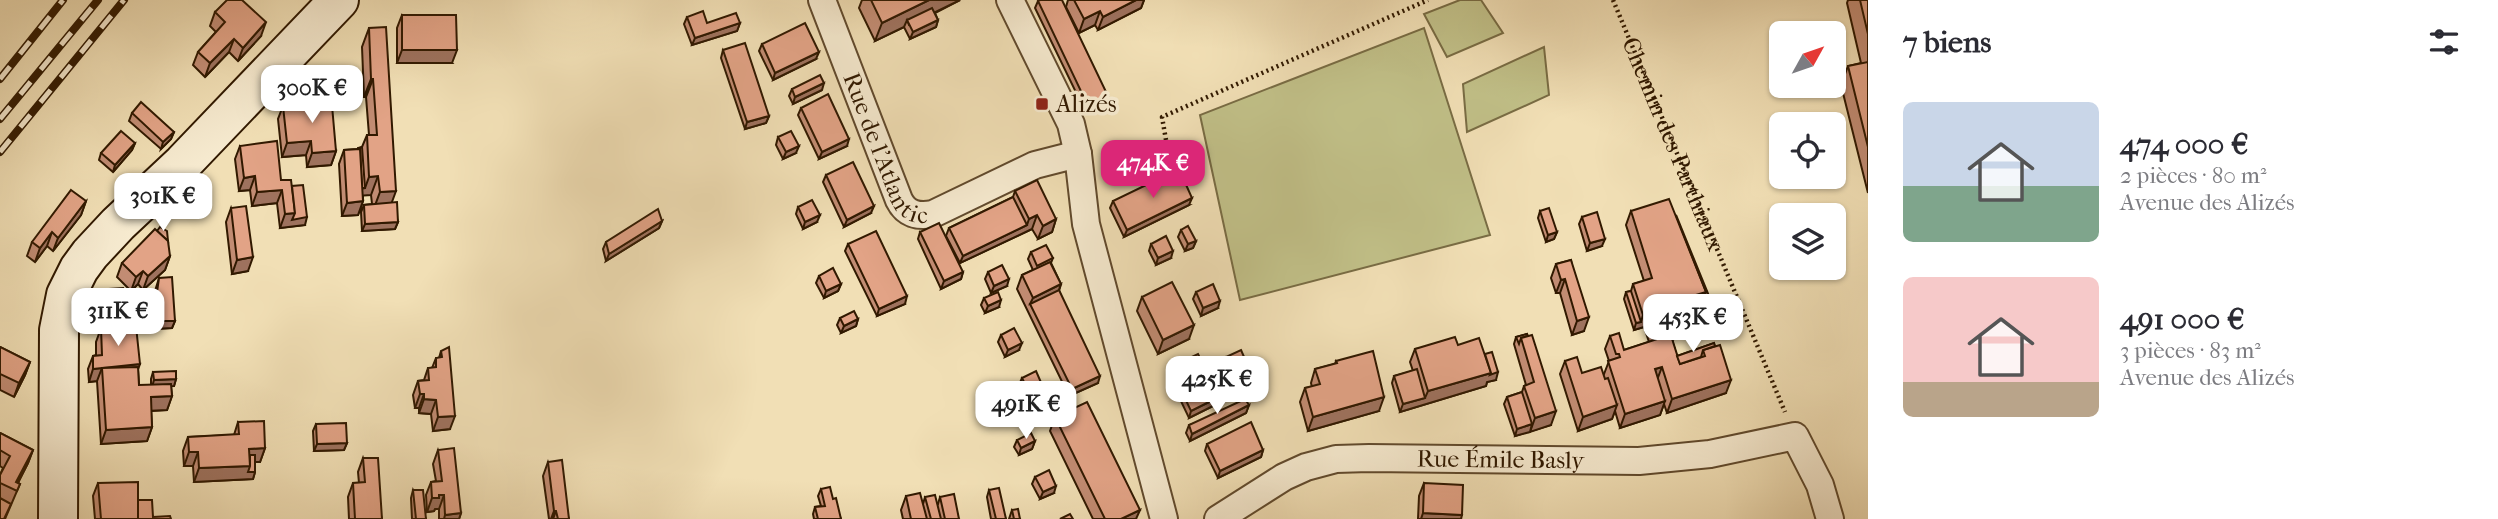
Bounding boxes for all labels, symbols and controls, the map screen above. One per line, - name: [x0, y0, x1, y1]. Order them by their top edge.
- north arrow: [1769, 21, 1846, 98]
- map controls: [1769, 21, 1846, 280]
- icon: filters: [2425, 23, 2463, 61]
- text: 7 biens: [1903, 25, 1991, 60]
- street label: Chemin des Parthiaux: [1616, 33, 1730, 255]
- pin: 300K €: [255, 66, 369, 125]
- street label: Rue de l'Atlantic: [837, 69, 928, 229]
- text: 300K €: [277, 74, 347, 101]
- place label: Alizés: [1055, 90, 1117, 118]
- marker: Alizés: [1034, 96, 1050, 112]
- button: locate: [1769, 112, 1846, 189]
- text: 474 000 €: [2120, 127, 2249, 162]
- icon: home: [1959, 130, 2043, 214]
- pin: 474K €: [1096, 140, 1210, 200]
- text: 474K €: [1117, 149, 1189, 176]
- text: 2 pièces · 80 m²: [2120, 162, 2266, 189]
- pin: 301K €: [106, 174, 220, 233]
- text: 301K €: [130, 182, 196, 209]
- text: Avenue des Alizés: [2120, 189, 2295, 216]
- button: layers: [1769, 203, 1846, 280]
- pin: 311K €: [61, 288, 175, 348]
- pin: 453K €: [1636, 294, 1750, 354]
- text: 311K €: [87, 297, 149, 324]
- text: 491 000 €: [2120, 302, 2245, 337]
- text: 453K €: [1659, 303, 1727, 330]
- icon: home: [1959, 305, 2043, 389]
- text: 3 pièces · 83 m²: [2120, 337, 2261, 364]
- pin: 425K €: [1160, 356, 1274, 416]
- text: Avenue des Alizés: [2120, 364, 2295, 391]
- text: 425K €: [1182, 365, 1252, 392]
- pin: 491K €: [969, 382, 1083, 441]
- text: 491K €: [991, 390, 1061, 417]
- street label: Rue Émile Basly: [1417, 444, 1586, 474]

